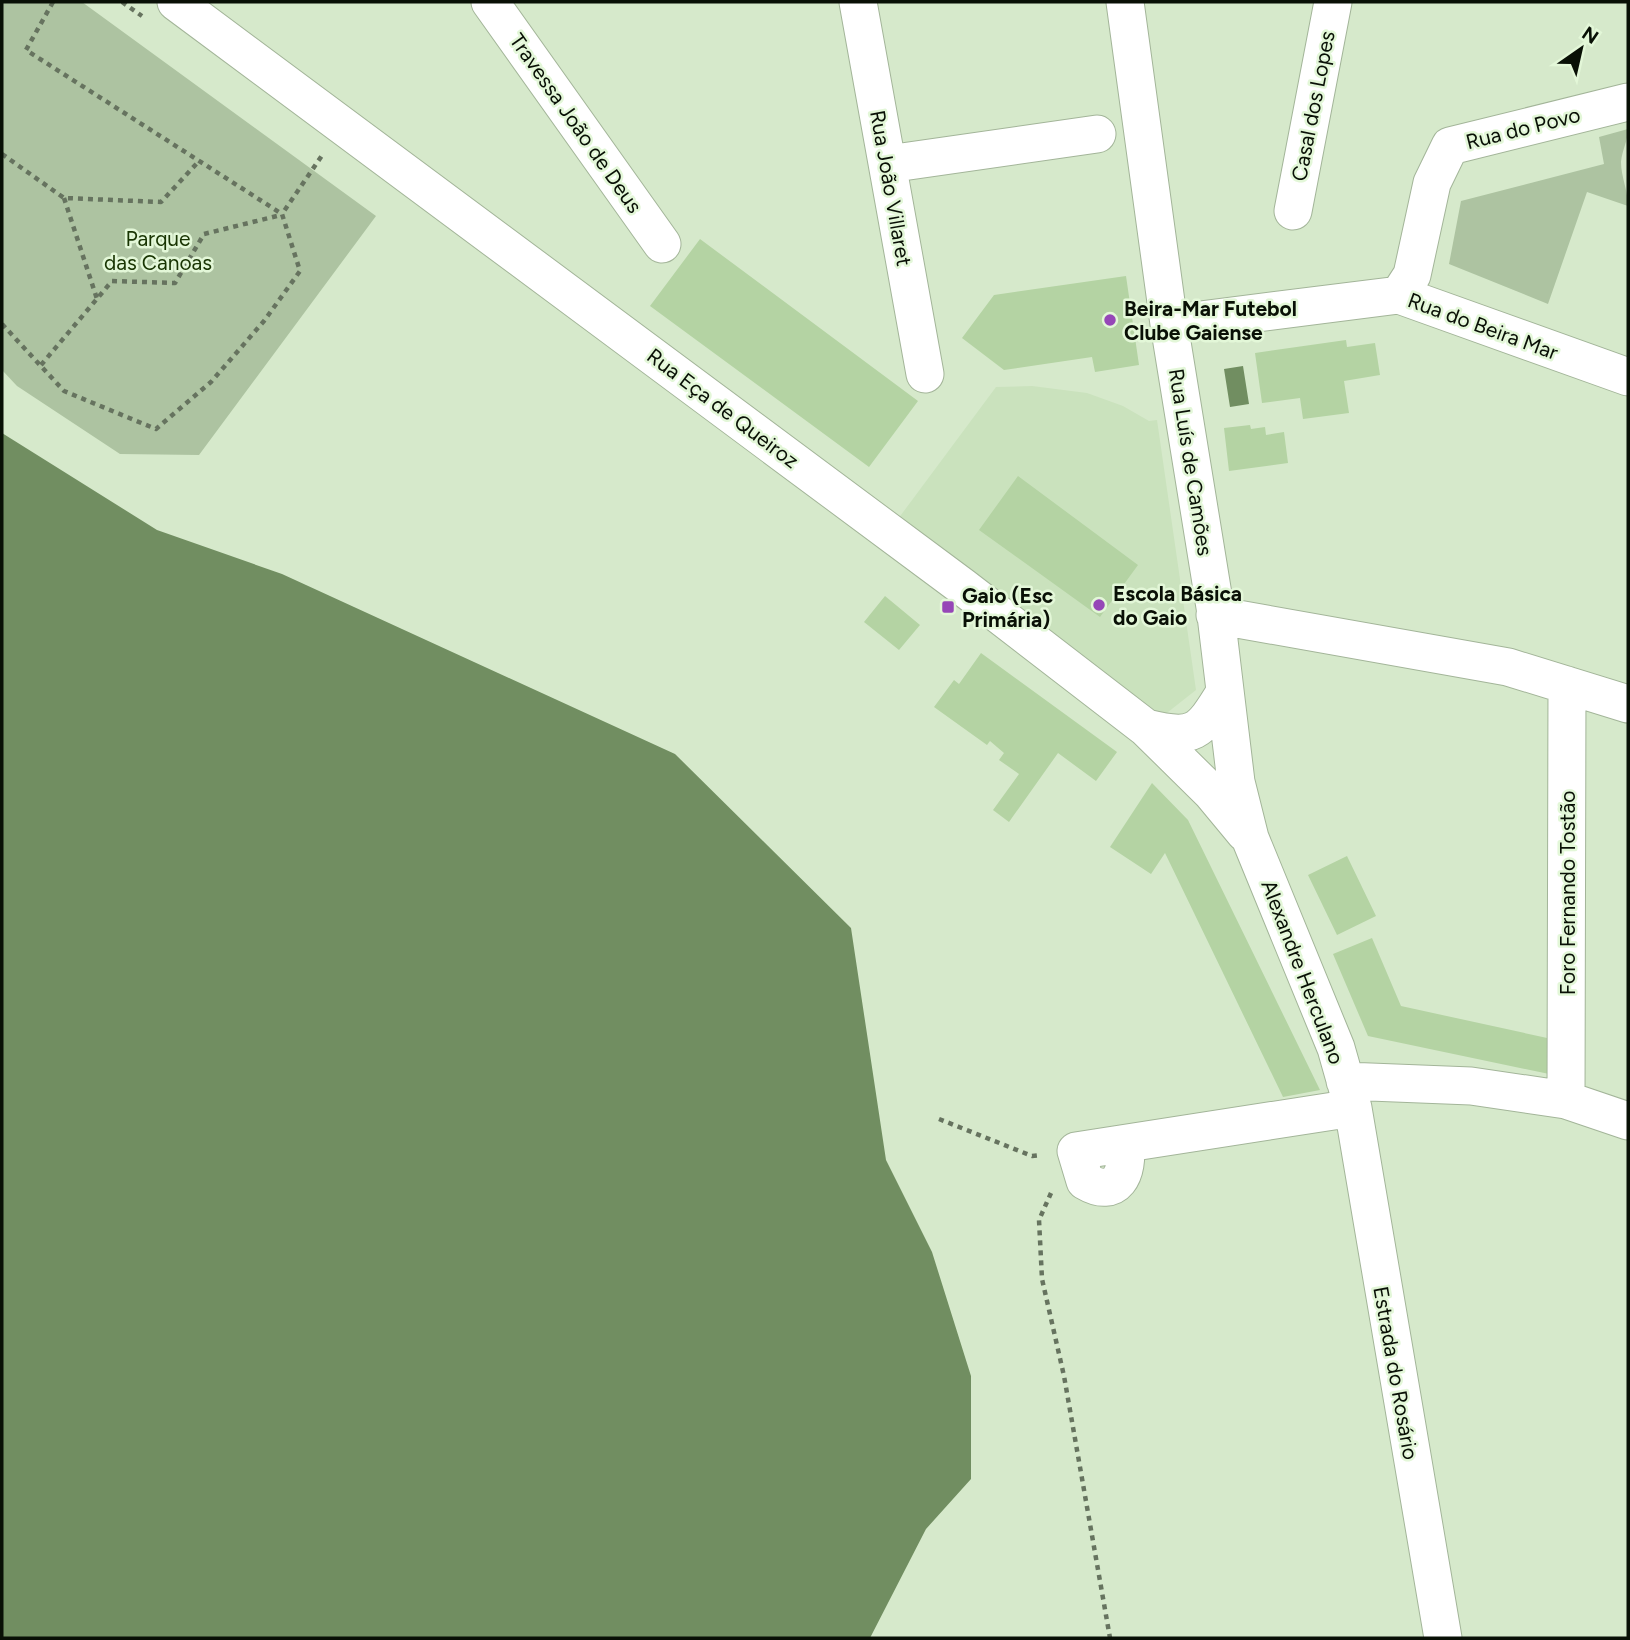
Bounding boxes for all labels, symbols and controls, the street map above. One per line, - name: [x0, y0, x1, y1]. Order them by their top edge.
- north arrow: [1546, 14, 1616, 84]
- text: N: [1578, 22, 1603, 49]
- street label: Travessa João de Deus: [505, 28, 647, 218]
- street label: Casal dos Lopes: [1286, 29, 1340, 183]
- street label: Rua do Povo: [1463, 102, 1583, 154]
- street label: Rua João Villaret: [865, 108, 917, 268]
- park label: Parque das Canoas: [104, 226, 212, 275]
- street label: Rua do Beira Mar: [1404, 287, 1562, 365]
- place label: Beira-Mar Futebol Clube Gaiense: [1124, 296, 1297, 345]
- marker: Beira-Mar Futebol Clube Gaiense: [1102, 312, 1118, 328]
- street label: Rua Eça de Queiroz: [642, 343, 804, 473]
- street label: Rua Luís de Camões: [1164, 367, 1218, 557]
- place label: Escola Básica do Gaio: [1113, 581, 1242, 630]
- place label: Gaio (Esc Primária): [962, 583, 1054, 632]
- marker: Escola Básica do Gaio: [1091, 597, 1107, 613]
- marker: Gaio (Esc Primária): [940, 599, 956, 615]
- street label: Foro Fernando Tostão: [1555, 791, 1580, 995]
- street label: Alexandre Herculano: [1256, 876, 1350, 1068]
- street label: Estrada do Rosário: [1368, 1284, 1424, 1462]

